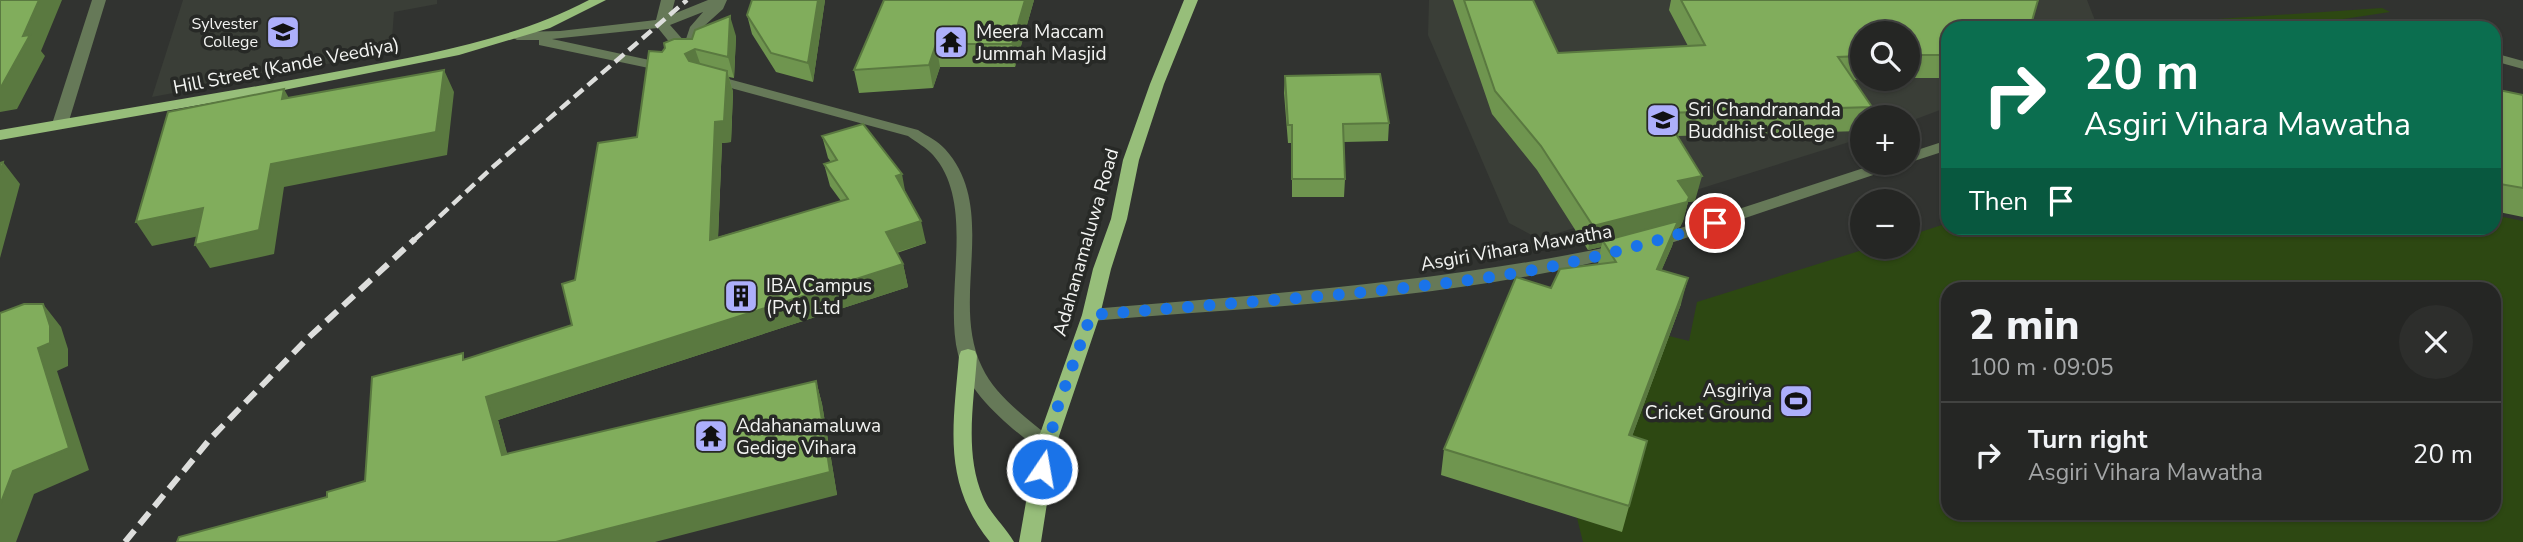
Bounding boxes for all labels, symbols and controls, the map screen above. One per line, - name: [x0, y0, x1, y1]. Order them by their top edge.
- place label: Sylvester College: [191, 13, 258, 53]
- school or university icon: Sylvester College: [264, 13, 302, 51]
- place label: Meera Maccam Jummah Masjid: [975, 19, 1107, 67]
- map controls: [1850, 21, 1920, 259]
- button: search: [1850, 21, 1920, 91]
- temple icon: Meera Maccam Jummah Masjid: [932, 23, 970, 61]
- street label: Hill Street (Kande Veediya): [171, 31, 402, 101]
- text: 20 m: [2084, 39, 2199, 106]
- icon: right: [1969, 49, 2060, 140]
- place label: Sri Chandrananda Buddhist College: [1688, 97, 1841, 145]
- school or university icon: Sri Chandrananda Buddhist College: [1644, 101, 1682, 139]
- text: Asgiri Vihara Mawatha: [2084, 103, 2411, 146]
- button: +: [1850, 105, 1920, 175]
- street label: Adahanamaluwa Road: [1047, 145, 1125, 339]
- icon: arrive: [2042, 182, 2080, 220]
- text: Then: [1969, 184, 2028, 219]
- button: −: [1850, 189, 1920, 259]
- pin: [1685, 193, 1745, 253]
- icon: arrive: [1696, 204, 1734, 242]
- street label: Asgiri Vihara Mawatha: [1418, 218, 1614, 278]
- place label: IBA Campus (Pvt) Ltd: [766, 273, 872, 321]
- building icon: IBA Campus (Pvt) Ltd: [722, 277, 760, 315]
- text: 2 min: [1969, 297, 2079, 354]
- button: close: [2399, 305, 2473, 379]
- text: 100 m · 09:05: [1969, 352, 2114, 383]
- place label: Asgiriya Cricket Ground: [1645, 378, 1772, 426]
- sports icon: Asgiriya Cricket Ground: [1777, 382, 1815, 420]
- place label: Adahanamaluwa Gedige Vihara: [736, 413, 881, 461]
- temple icon: Adahanamaluwa Gedige Vihara: [692, 417, 730, 455]
- text: Turn right: [2028, 422, 2147, 457]
- position arrow: [1005, 432, 1079, 506]
- icon: right: [1969, 436, 2007, 474]
- text: 20 m: [2413, 437, 2473, 472]
- text: Asgiri Vihara Mawatha: [2028, 457, 2263, 488]

